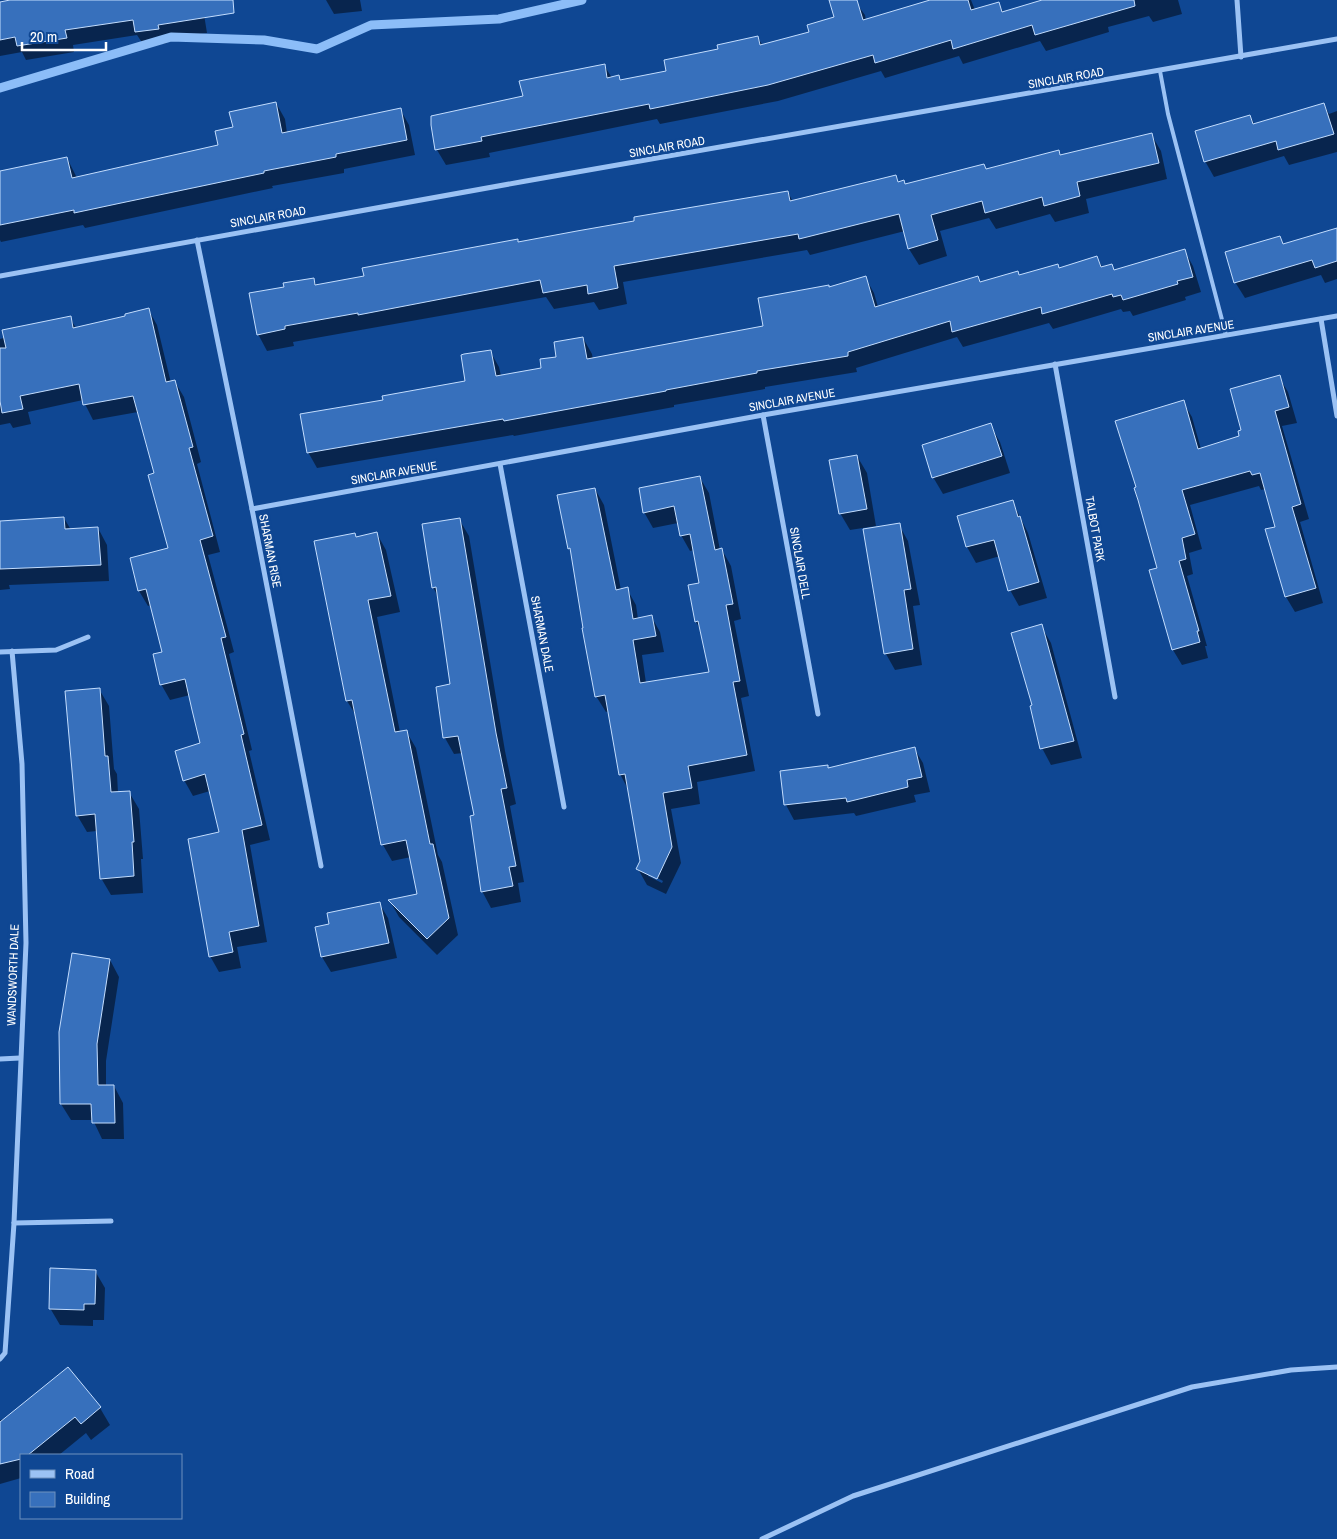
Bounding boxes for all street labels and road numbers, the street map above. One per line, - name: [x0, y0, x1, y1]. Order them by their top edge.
- street label: SINCLAIR ROAD: [1027, 63, 1105, 93]
- street label: SINCLAIR ROAD: [628, 132, 706, 162]
- street label: SINCLAIR ROAD: [229, 202, 307, 232]
- street label: SINCLAIR AVENUE: [1147, 316, 1235, 346]
- street label: SINCLAIR AVENUE: [748, 385, 836, 415]
- street label: SINCLAIR AVENUE: [350, 458, 438, 488]
- street label: TALBOT PARK: [1081, 495, 1109, 563]
- street label: SHARMAN RISE: [255, 513, 285, 589]
- street label: SINCLAIR DELL: [786, 526, 814, 601]
- street label: SHARMAN DALE: [527, 594, 557, 674]
- street label: WANDSWORTH DALE: [3, 924, 23, 1026]

